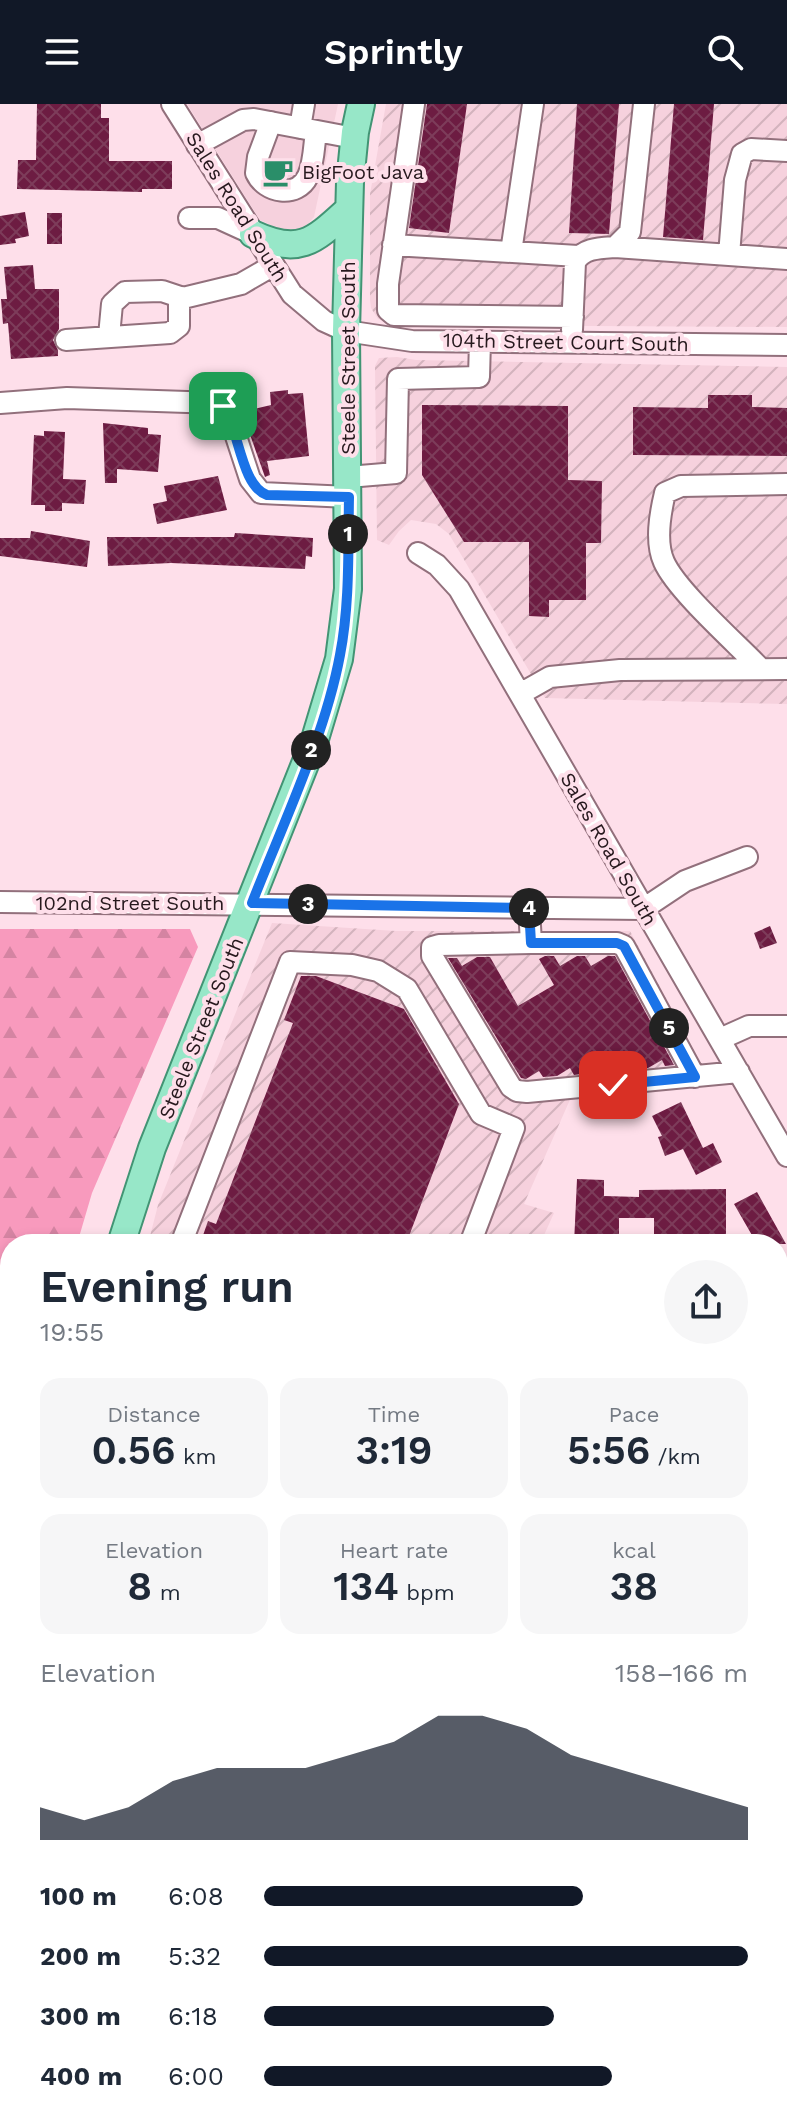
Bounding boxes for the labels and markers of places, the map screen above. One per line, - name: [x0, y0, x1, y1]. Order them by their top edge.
- cafe icon: BigFoot Java: [261, 155, 295, 189]
- place label: BigFoot Java: [302, 160, 424, 184]
- pin: [189, 372, 257, 440]
- pin: 1: [328, 514, 368, 554]
- pin: 2: [291, 730, 331, 770]
- pin: 3: [288, 884, 328, 924]
- pin: 4: [509, 888, 549, 928]
- pin: 5: [649, 1008, 689, 1048]
- pin: [579, 1051, 647, 1119]

